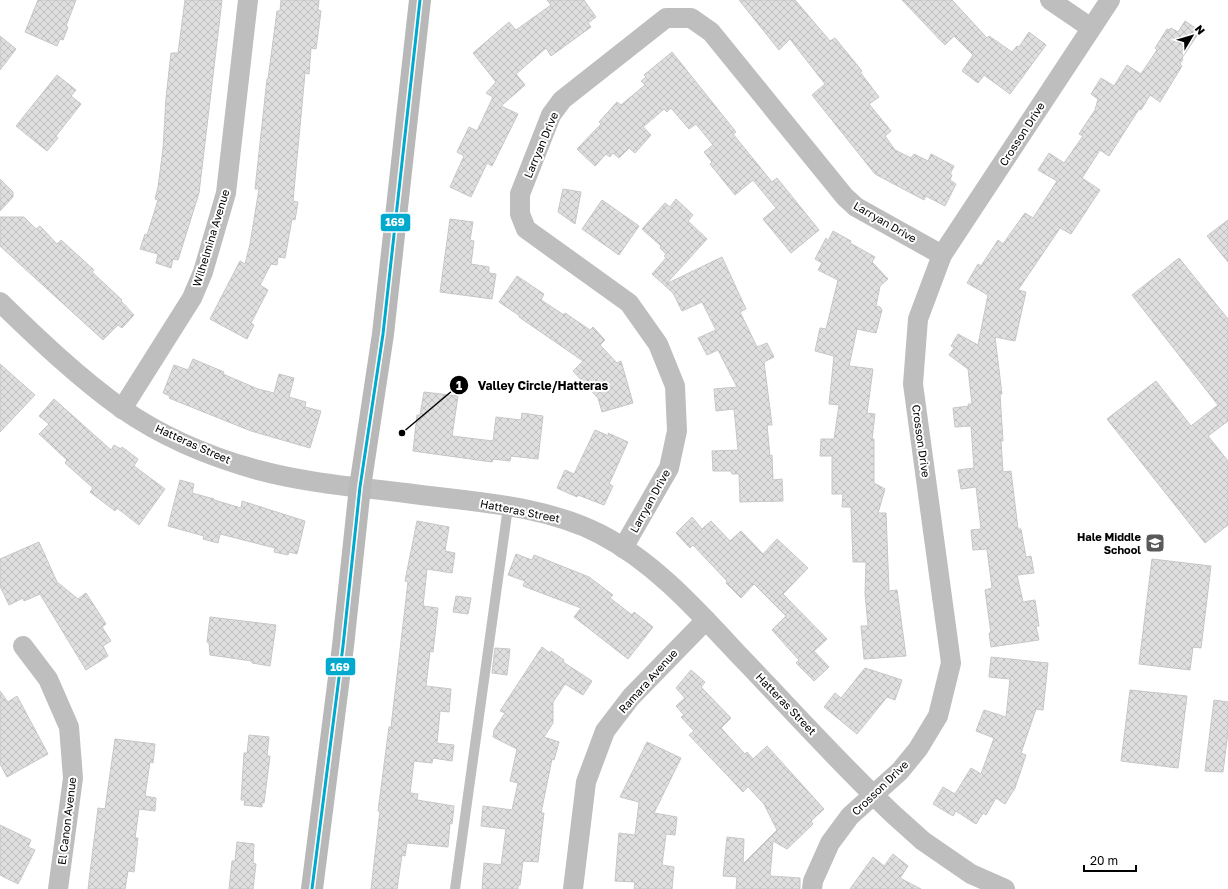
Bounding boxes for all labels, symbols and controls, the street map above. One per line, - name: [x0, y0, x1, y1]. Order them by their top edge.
- north arrow: [1172, 16, 1212, 56]
- text: N: [1193, 22, 1208, 37]
- street label: Crosson Drive: [996, 99, 1047, 168]
- street label: Larryan Drive: [521, 110, 560, 180]
- street label: Wilhelmina Avenue: [190, 188, 231, 288]
- street label: Larryan Drive: [852, 198, 919, 245]
- line badge: 169: [380, 213, 411, 232]
- text: 169: [385, 215, 405, 228]
- callout: Valley Circle/Hatteras: [449, 373, 616, 397]
- text: 1: [456, 378, 462, 393]
- text: Valley Circle/Hatteras: [478, 378, 609, 393]
- street label: Crosson Drive: [910, 404, 933, 478]
- street label: Hatteras Street: [154, 421, 233, 466]
- street label: Larryan Drive: [627, 467, 672, 535]
- street label: Hatteras Street: [479, 496, 561, 525]
- place label: Hale Middle School: [1077, 530, 1141, 556]
- school or university icon: Hale Middle School: [1144, 532, 1166, 554]
- street label: Ramara Avenue: [616, 646, 680, 715]
- line badge: 169: [325, 657, 356, 676]
- text: 169: [330, 660, 350, 673]
- street label: Hatteras Street: [754, 670, 819, 737]
- street label: Crosson Drive: [849, 758, 911, 818]
- street label: El Canon Avenue: [55, 776, 78, 866]
- scale bar: [1084, 847, 1136, 873]
- text: 20 m: [1090, 853, 1118, 868]

